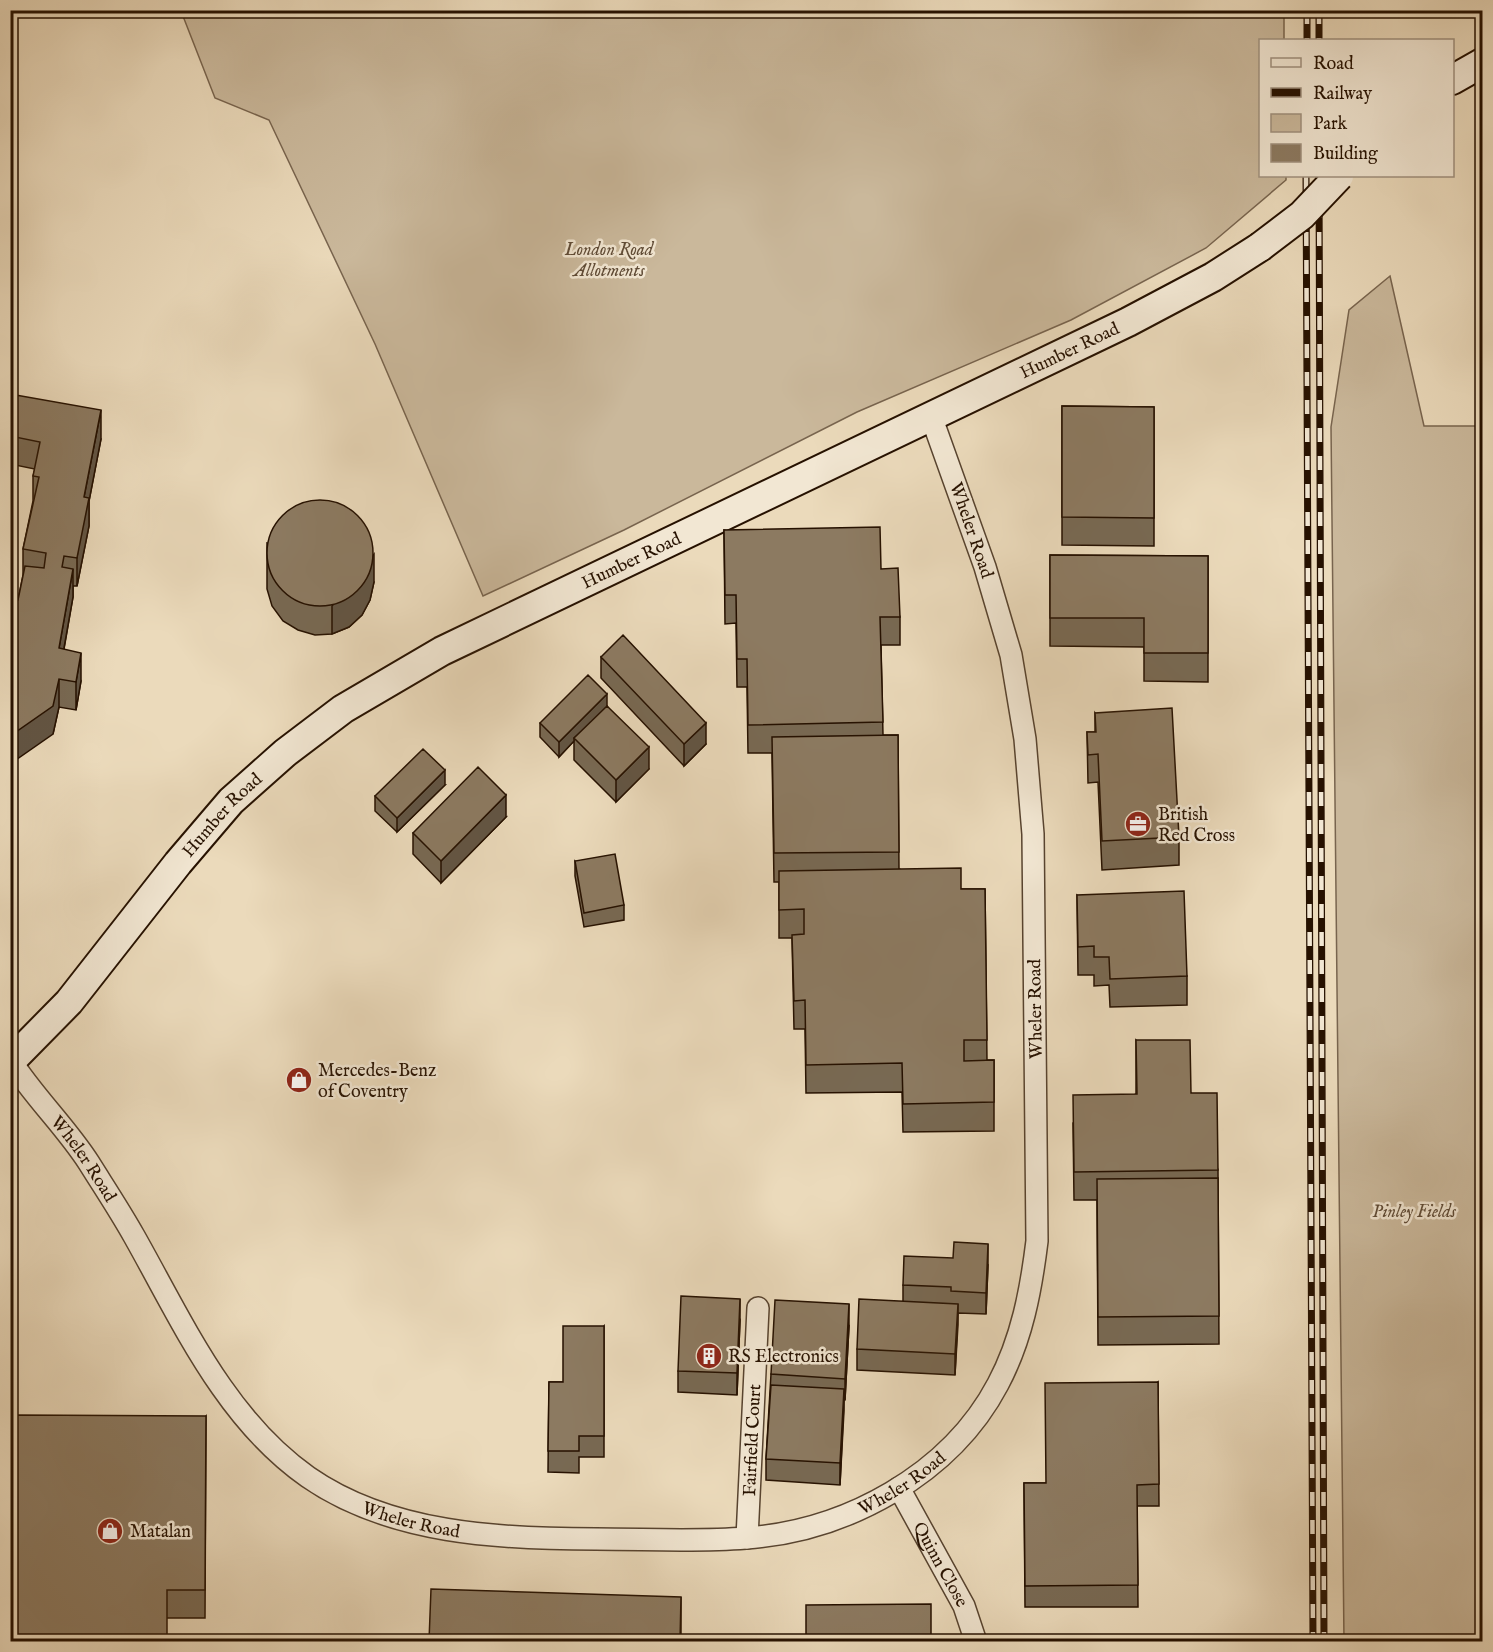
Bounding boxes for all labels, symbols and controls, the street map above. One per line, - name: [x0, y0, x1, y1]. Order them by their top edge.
- legend: [1259, 39, 1454, 177]
- text: Road: [1313, 53, 1354, 76]
- text: Railway: [1313, 83, 1372, 106]
- text: Park: [1313, 113, 1348, 136]
- text: Building: [1313, 143, 1378, 166]
- park label: London Road Allotments: [564, 239, 655, 283]
- street label: Humber Road: [1017, 318, 1124, 385]
- street label: Wheler Road: [943, 479, 998, 582]
- street label: Humber Road: [578, 528, 686, 595]
- street label: Humber Road: [178, 768, 268, 863]
- place label: British Red Cross: [1158, 804, 1235, 848]
- office icon: British Red Cross: [1123, 809, 1153, 839]
- street label: Wheler Road: [1024, 958, 1049, 1059]
- place label: Mercedes-Benz of Coventry: [318, 1060, 436, 1104]
- shop icon: Mercedes-Benz of Coventry: [284, 1065, 314, 1095]
- street label: Wheler Road: [45, 1112, 121, 1207]
- park label: Pinley Fields: [1372, 1201, 1457, 1224]
- building icon: RS Electronics: [694, 1341, 724, 1371]
- place label: RS Electronics: [728, 1346, 839, 1369]
- street label: Fairfield Court: [739, 1384, 767, 1497]
- street label: Wheler Road: [855, 1447, 952, 1521]
- street label: Wheler Road: [359, 1497, 462, 1544]
- shop icon: Matalan: [95, 1516, 125, 1546]
- street label: Quinn Close: [907, 1518, 972, 1612]
- place label: Matalan: [130, 1521, 191, 1544]

